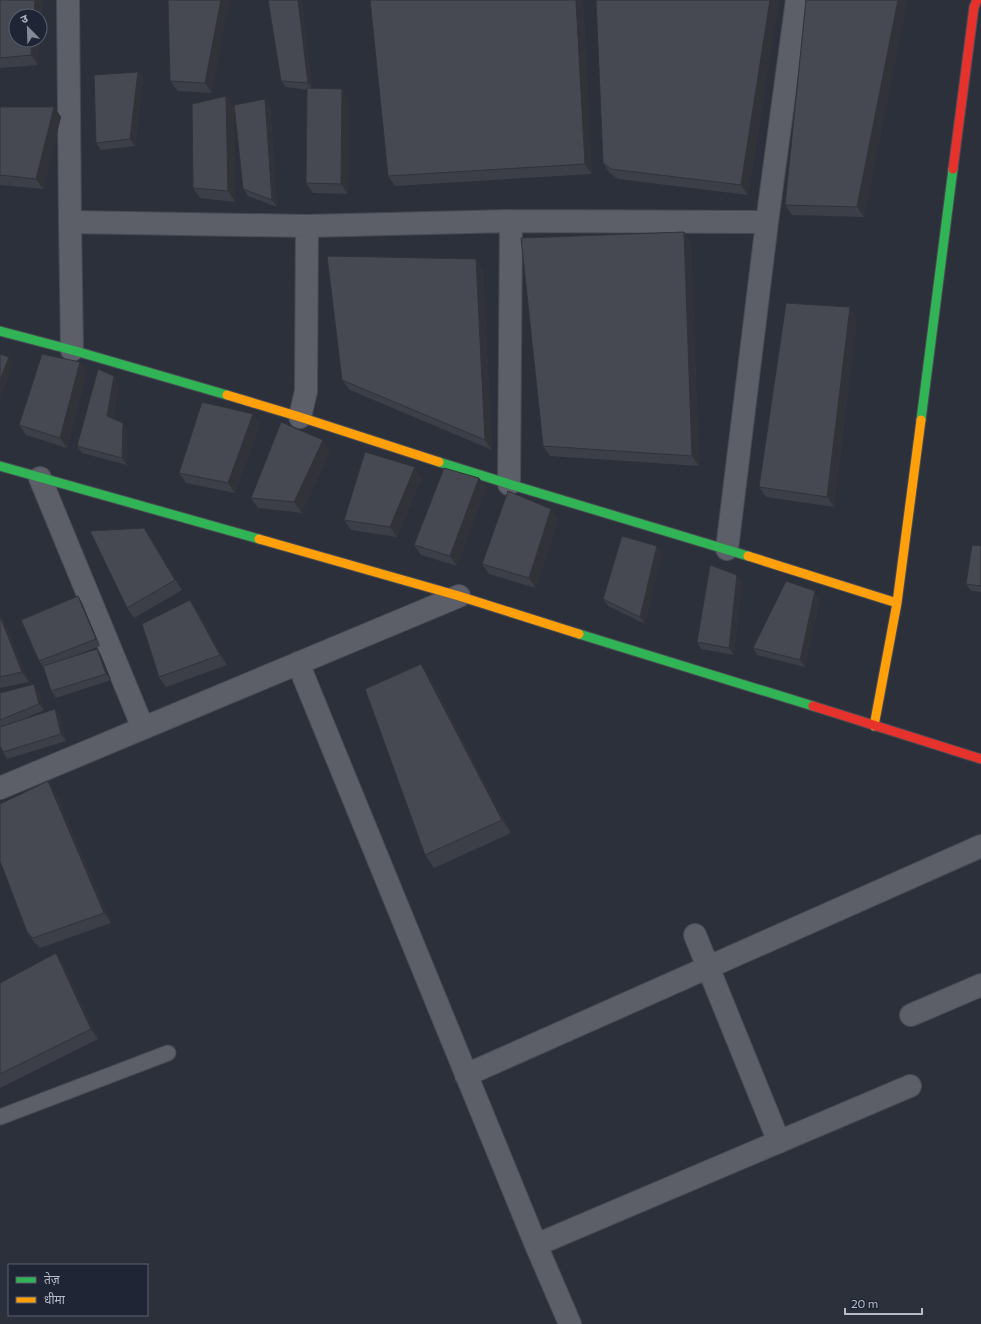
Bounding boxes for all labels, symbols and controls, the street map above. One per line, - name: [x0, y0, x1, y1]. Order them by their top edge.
- north arrow: [8, 8, 48, 48]
- text: उ: [18, 11, 30, 26]
- legend: [8, 1264, 148, 1316]
- text: तेज़: [44, 1272, 61, 1286]
- scale bar: [845, 1290, 922, 1316]
- text: धीमा: [44, 1292, 66, 1306]
- text: 20 m: [851, 1296, 878, 1310]

